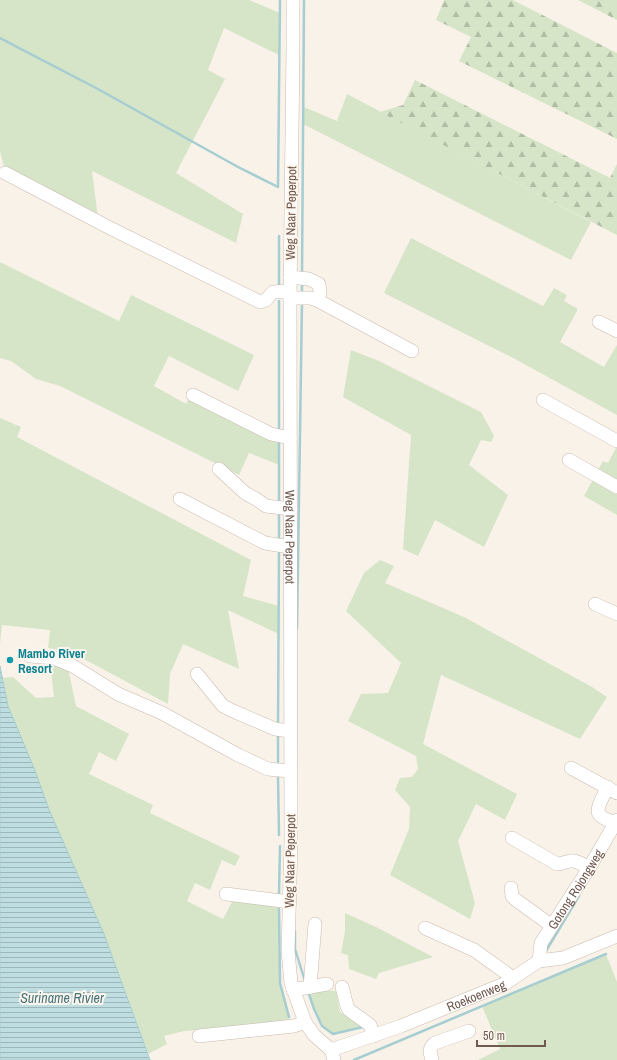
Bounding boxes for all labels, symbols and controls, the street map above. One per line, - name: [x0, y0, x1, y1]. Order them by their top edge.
- street label: Weg Naar Peperpot: [282, 166, 300, 260]
- street label: Weg Naar Peperpot: [282, 490, 299, 584]
- place label: Mambo River Resort: [18, 645, 86, 677]
- marker: Mambo River Resort: [5, 655, 15, 665]
- street label: Weg Naar Peperpot: [281, 814, 299, 908]
- street label: Gotong Rojongweg: [544, 846, 607, 932]
- street label: Roekoenweg: [444, 976, 508, 1015]
- water label: Suriname Rivier: [20, 989, 105, 1007]
- scale bar: [477, 1022, 545, 1048]
- text: 50 m: [483, 1028, 505, 1044]

